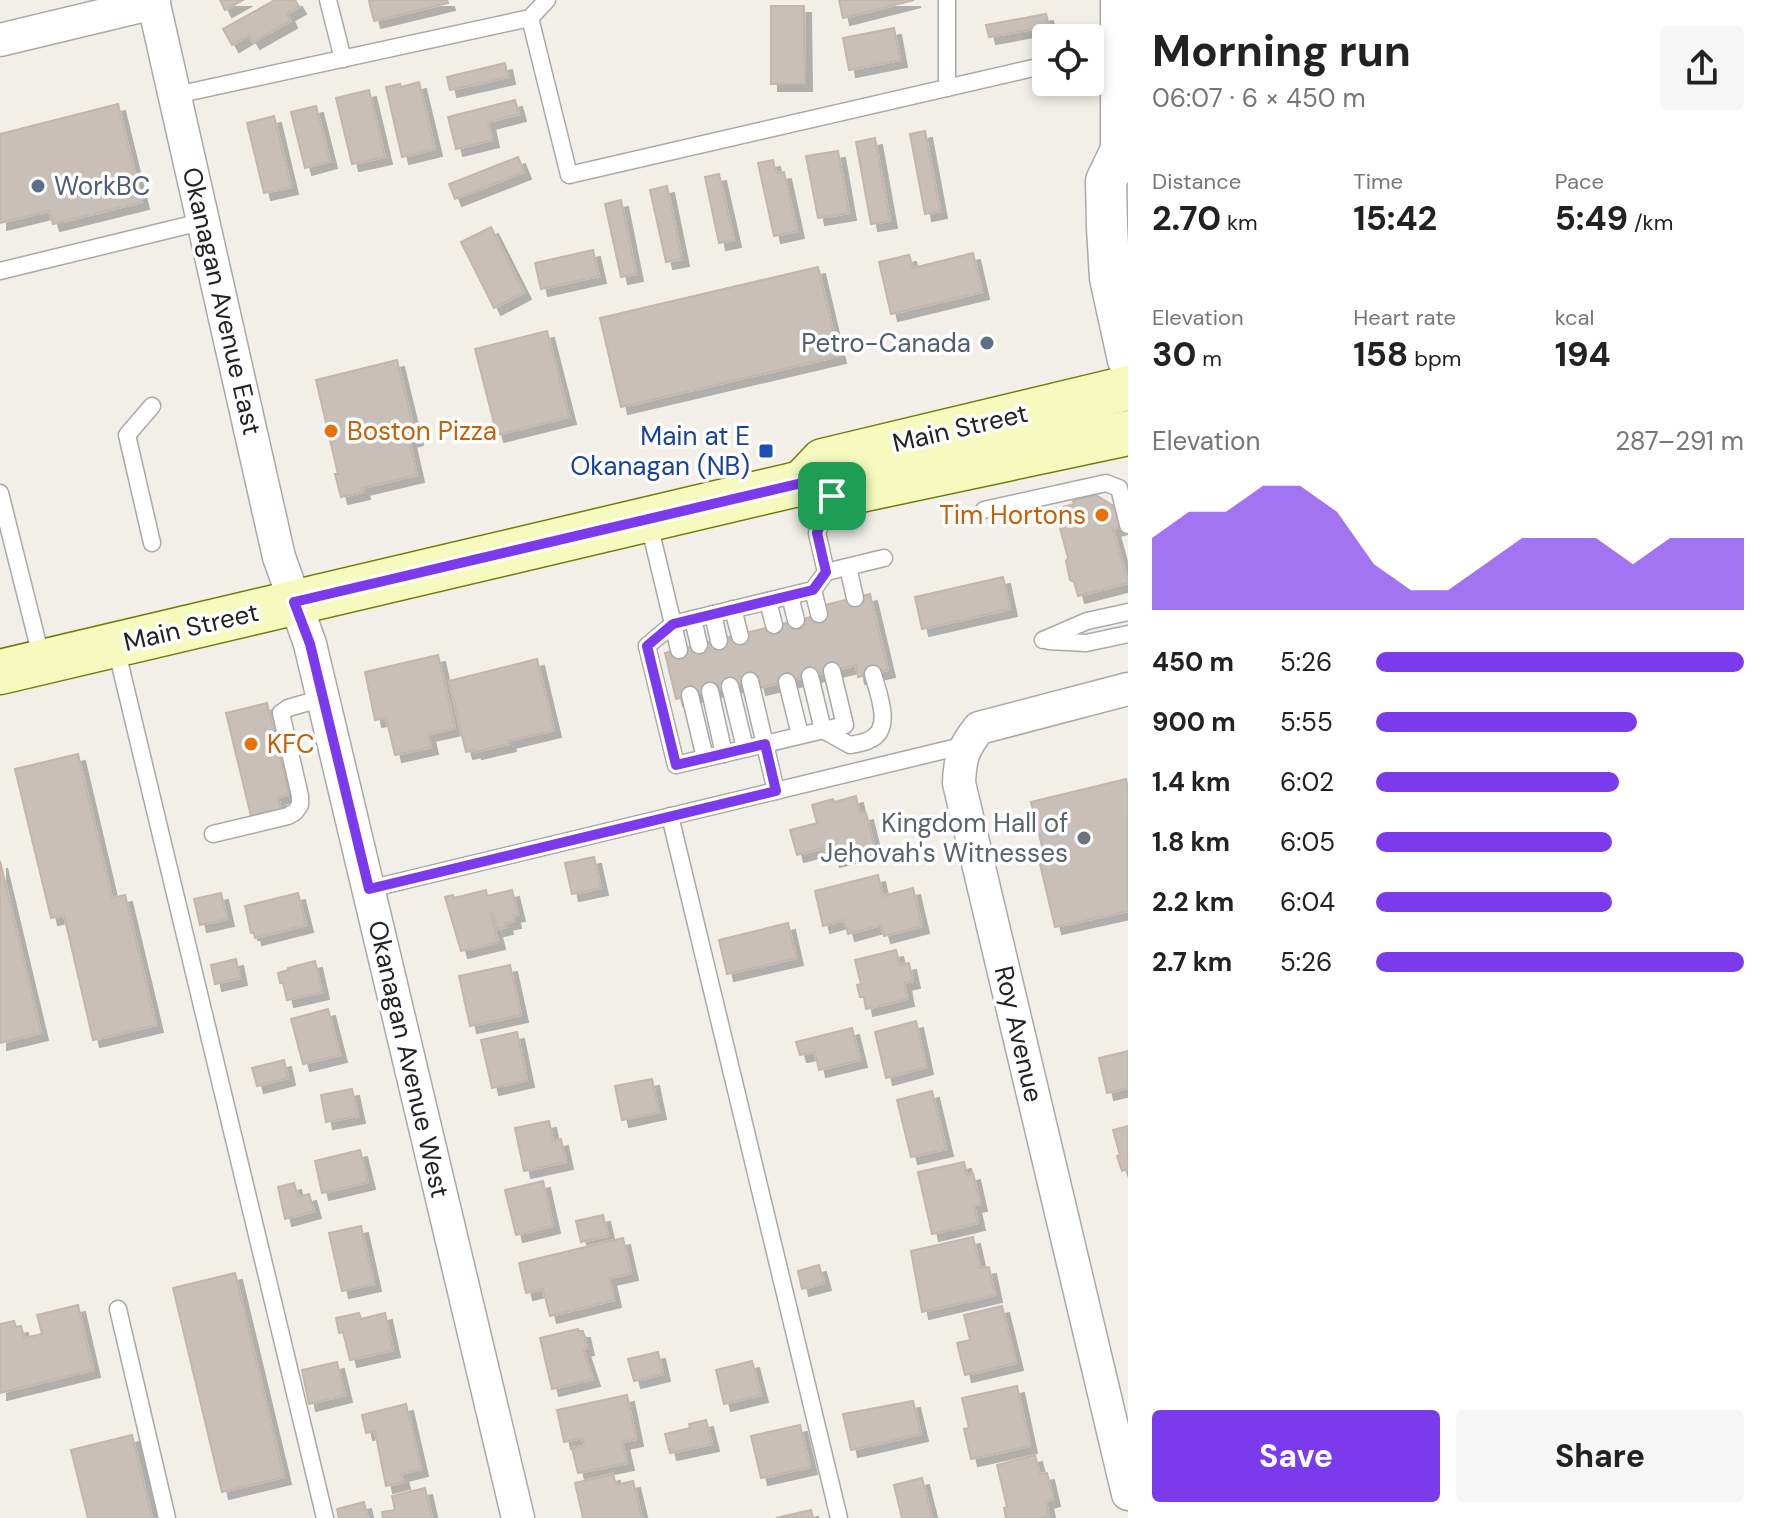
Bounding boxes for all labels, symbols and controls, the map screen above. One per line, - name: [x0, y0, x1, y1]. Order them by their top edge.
- text: Morning run: [1152, 22, 1411, 80]
- map controls: [1032, 24, 1104, 96]
- button: locate: [1032, 24, 1104, 96]
- button: share: [1660, 26, 1744, 110]
- text: 06:07 · 6 × 450 m: [1152, 81, 1366, 115]
- street label: Okanagan Avenue East: [175, 164, 269, 438]
- text: Distance: [1152, 167, 1241, 196]
- text: Time: [1353, 167, 1403, 196]
- text: Pace: [1555, 167, 1604, 196]
- place label: WorkBC: [54, 169, 150, 203]
- marker: WorkBC: [29, 177, 47, 195]
- text: 2.70: [1152, 196, 1221, 241]
- text: 15:42: [1353, 196, 1437, 241]
- text: 5:49: [1555, 196, 1628, 241]
- text: km: [1221, 208, 1258, 237]
- text: /km: [1628, 208, 1673, 237]
- text: Elevation: [1152, 303, 1244, 332]
- text: Heart rate: [1353, 303, 1456, 332]
- text: kcal: [1555, 303, 1594, 332]
- place label: Petro-Canada: [801, 326, 971, 360]
- text: 30: [1152, 332, 1196, 377]
- text: 158: [1353, 332, 1408, 377]
- text: 194: [1555, 332, 1611, 377]
- marker: Petro-Canada: [978, 334, 996, 352]
- text: m: [1196, 344, 1222, 373]
- text: bpm: [1408, 344, 1461, 373]
- street label: Main Street: [889, 396, 1031, 460]
- place label: Boston Pizza: [347, 414, 497, 448]
- place label: Main at E Okanagan (NB): [570, 419, 750, 483]
- marker: Boston Pizza: [322, 422, 340, 440]
- text: Elevation: [1152, 424, 1260, 458]
- text: 287–291 m: [1615, 424, 1744, 458]
- marker: Main at E Okanagan (NB): [757, 442, 775, 460]
- pin: [798, 462, 866, 530]
- icon: arrive: [810, 474, 854, 518]
- place label: Tim Hortons: [939, 498, 1086, 532]
- marker: Tim Hortons: [1093, 506, 1111, 524]
- street label: Main Street: [120, 595, 262, 659]
- text: 450 m: [1152, 645, 1234, 679]
- text: 5:26: [1280, 645, 1332, 679]
- text: 900 m: [1152, 705, 1236, 739]
- text: 5:55: [1280, 705, 1333, 739]
- place label: KFC: [267, 727, 315, 761]
- marker: KFC: [242, 735, 260, 753]
- text: 1.4 km: [1152, 765, 1231, 799]
- text: 6:02: [1280, 765, 1334, 799]
- place label: Kingdom Hall of Jehovah's Witnesses: [820, 806, 1068, 870]
- text: 1.8 km: [1152, 825, 1230, 859]
- text: 6:05: [1280, 825, 1335, 859]
- marker: Kingdom Hall of Jehovah's Witnesses: [1075, 829, 1093, 847]
- text: 2.2 km: [1152, 885, 1234, 919]
- text: 6:04: [1280, 885, 1335, 919]
- street label: Okanagan Avenue West: [361, 917, 457, 1201]
- text: 2.7 km: [1152, 945, 1232, 979]
- text: 5:26: [1280, 945, 1332, 979]
- street label: Roy Avenue: [987, 963, 1051, 1105]
- button: Save: [1152, 1410, 1440, 1502]
- button: Share: [1456, 1410, 1744, 1502]

